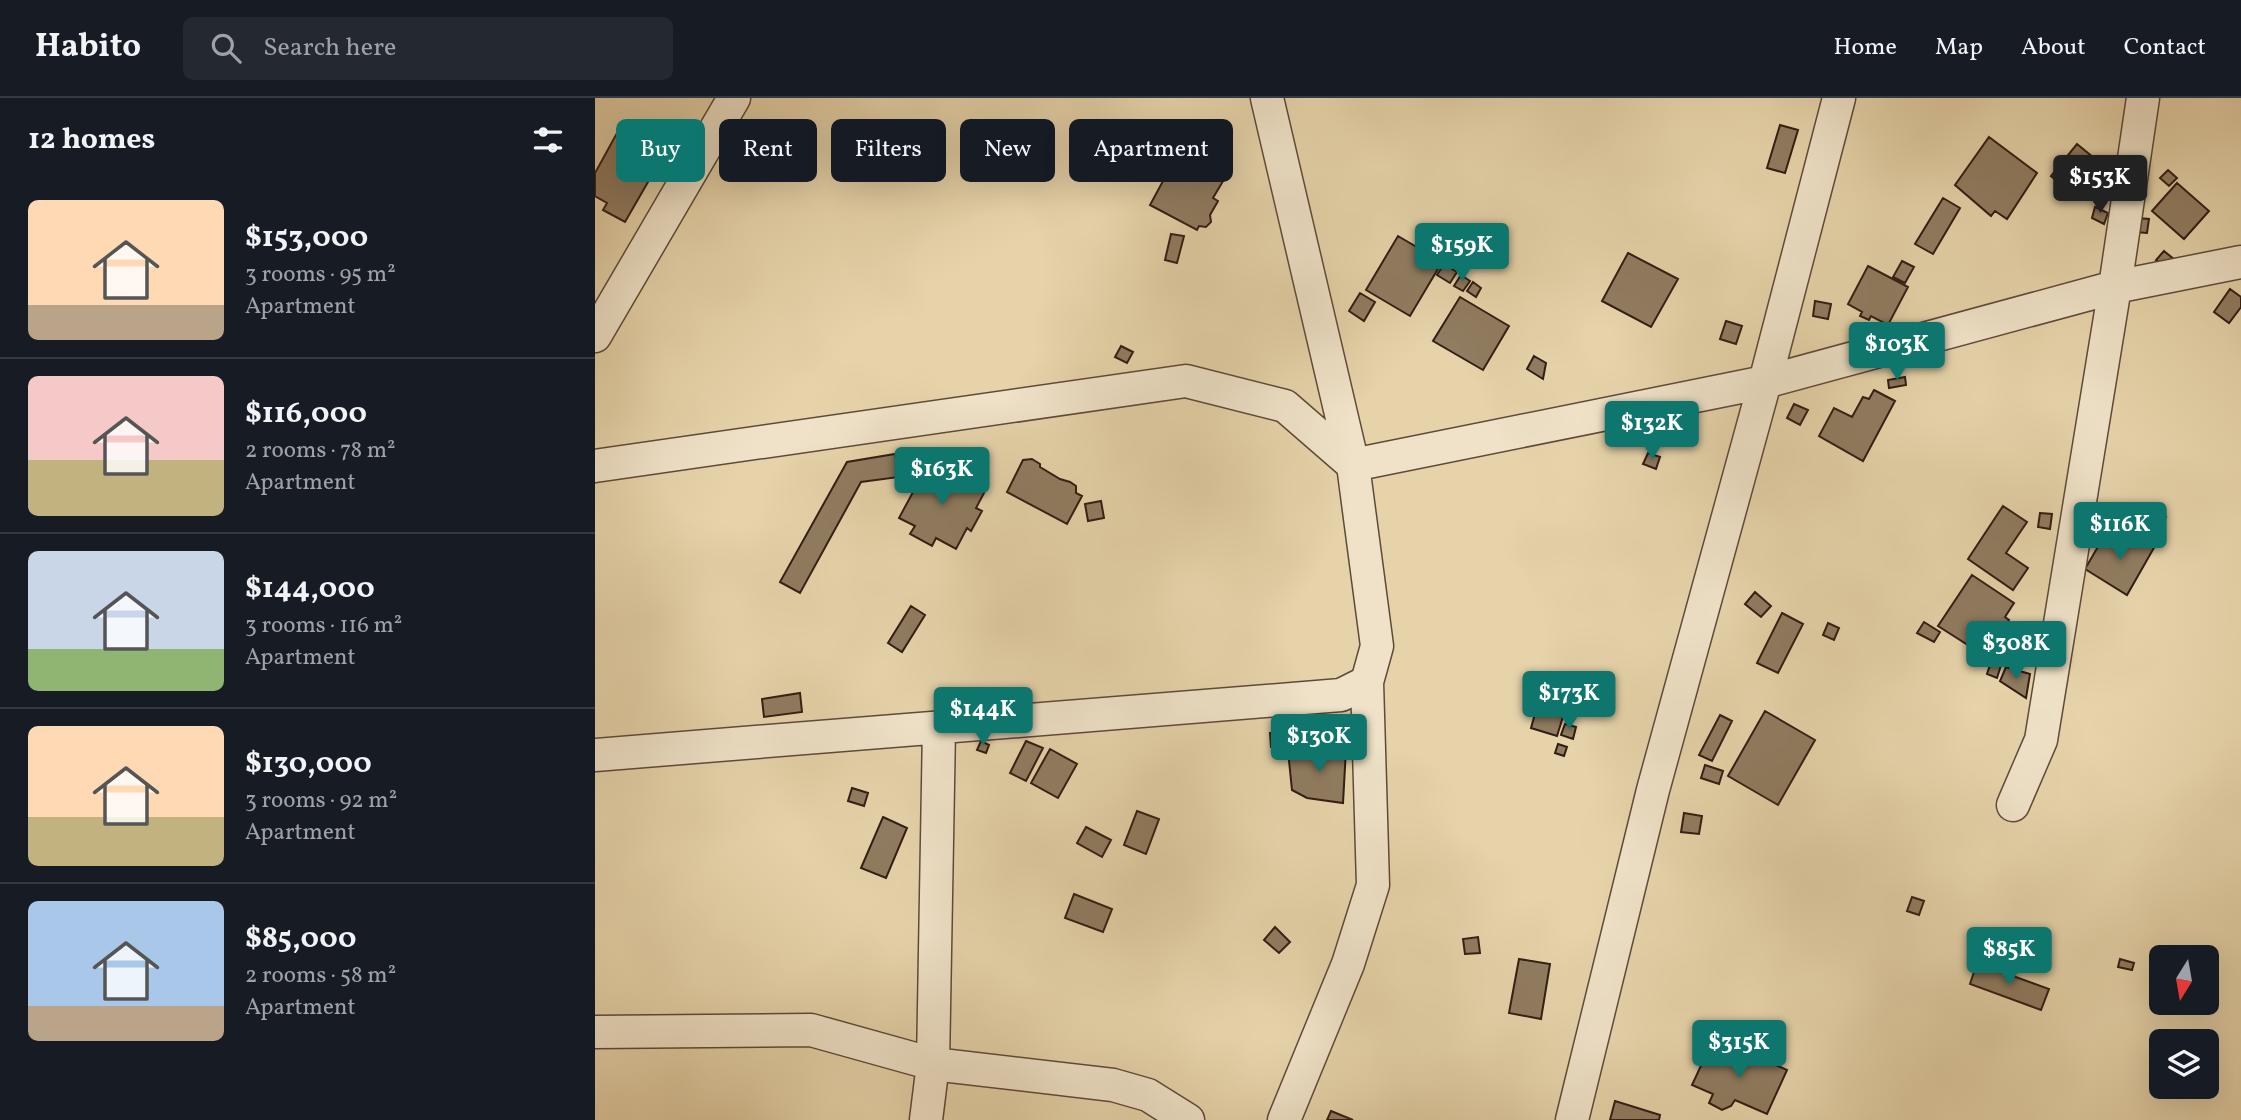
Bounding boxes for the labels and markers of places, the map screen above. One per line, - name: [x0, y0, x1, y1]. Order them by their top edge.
- pin: $153K: [2051, 156, 2149, 215]
- pin: $159K: [1413, 223, 1511, 283]
- pin: $103K: [1848, 322, 1946, 382]
- pin: $132K: [1603, 402, 1701, 461]
- pin: $163K: [893, 448, 991, 507]
- pin: $116K: [2071, 503, 2169, 562]
- pin: $308K: [1967, 622, 2065, 681]
- pin: $173K: [1520, 672, 1618, 731]
- pin: $144K: [934, 688, 1032, 747]
- pin: $130K: [1270, 714, 1368, 774]
- pin: $85K: [1968, 928, 2050, 987]
- pin: $315K: [1690, 1020, 1788, 1080]

